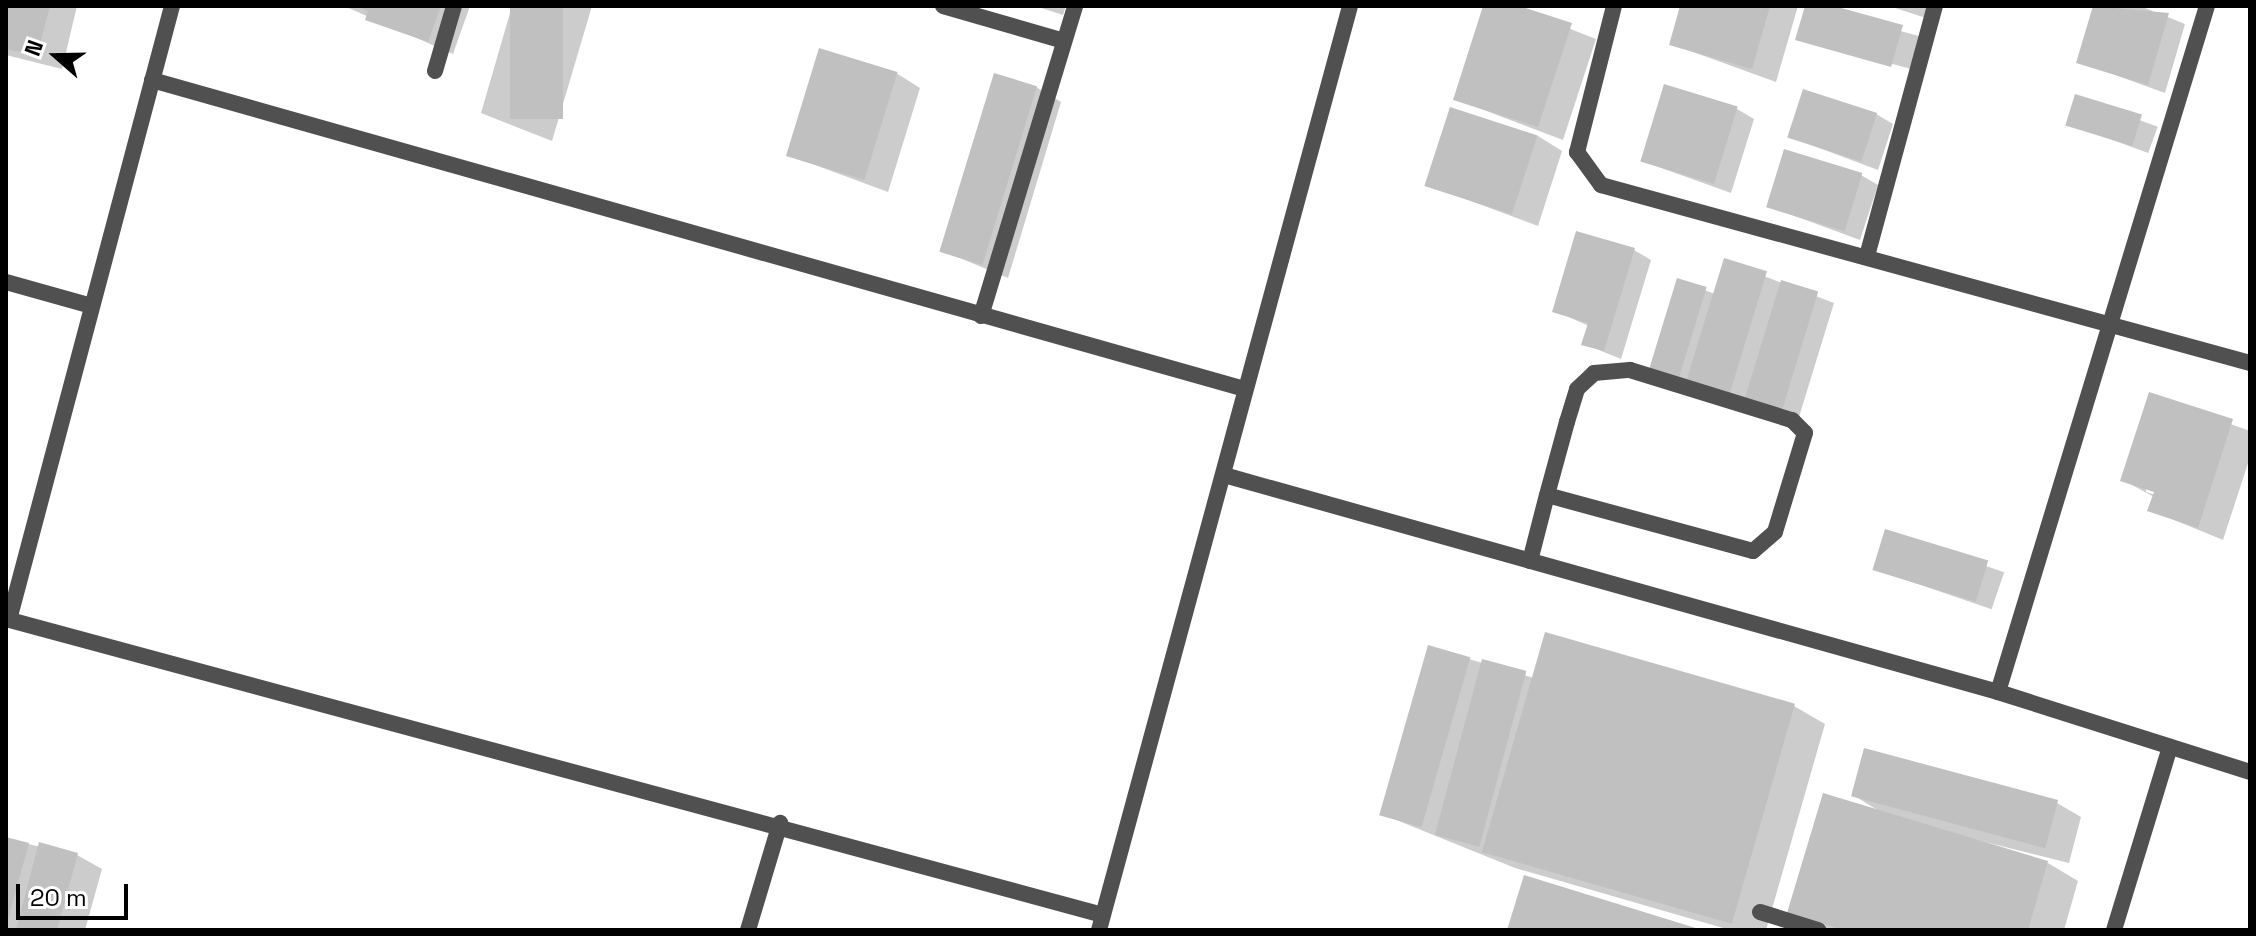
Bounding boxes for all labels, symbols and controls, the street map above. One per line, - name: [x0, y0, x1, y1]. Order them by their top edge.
- north arrow: [16, 16, 96, 96]
- text: N: [18, 36, 49, 60]
- scale bar: [20, 868, 132, 918]
- text: 20 m: [30, 882, 87, 913]

